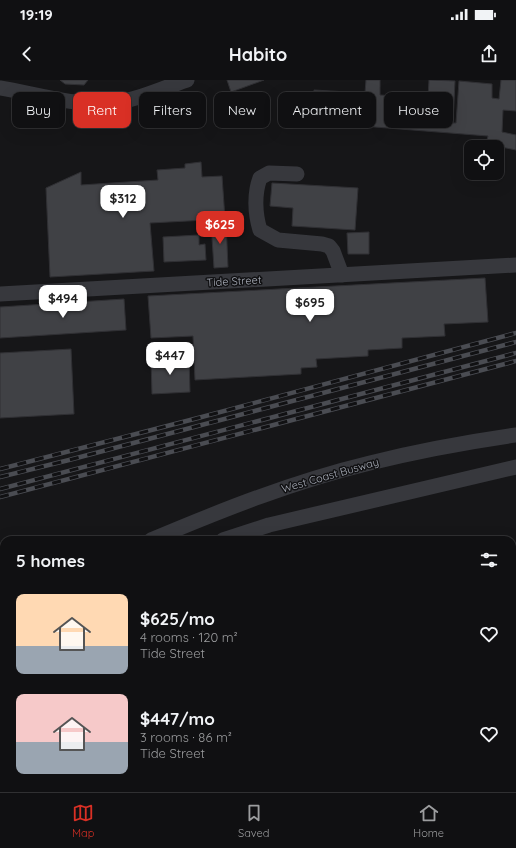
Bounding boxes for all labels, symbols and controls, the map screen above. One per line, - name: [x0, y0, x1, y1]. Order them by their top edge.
- text: 19:19: [20, 5, 53, 24]
- icon: back: [16, 43, 38, 65]
- text: Habito: [229, 43, 287, 66]
- icon: share: [478, 43, 500, 65]
- chip: Buy: [12, 92, 65, 128]
- chip: Rent: [73, 92, 131, 128]
- chip: Filters: [139, 92, 206, 128]
- chip: New: [214, 92, 270, 128]
- chip: Apartment: [278, 92, 376, 128]
- chip: House: [384, 92, 453, 128]
- map controls: [464, 140, 504, 180]
- button: locate: [464, 140, 504, 180]
- pin: $312: [99, 185, 147, 219]
- text: $312: [109, 190, 137, 206]
- pin: $625: [196, 211, 244, 245]
- text: $625: [205, 216, 235, 232]
- street label: Tide Street: [206, 273, 262, 289]
- pin: $494: [39, 285, 87, 319]
- pin: $695: [286, 289, 334, 323]
- text: $494: [48, 290, 78, 306]
- text: $695: [295, 294, 325, 310]
- pin: $447: [146, 342, 194, 376]
- text: $447: [155, 347, 185, 363]
- street label: West Coast Busway: [280, 454, 380, 496]
- icon: filters: [478, 549, 500, 571]
- text: 5 homes: [16, 550, 85, 571]
- text: $625/mo: [140, 608, 215, 629]
- icon: home: [48, 610, 96, 658]
- icon: heart: [478, 623, 500, 645]
- text: 4 rooms · 120 m²: [140, 629, 238, 645]
- text: Tide Street: [140, 645, 205, 661]
- text: $447/mo: [140, 708, 215, 729]
- icon: home: [48, 710, 96, 758]
- icon: heart: [478, 723, 500, 745]
- text: 3 rooms · 86 m²: [140, 729, 232, 745]
- text: Tide Street: [140, 745, 205, 761]
- tab: Map: [72, 802, 94, 840]
- tab: Saved: [238, 802, 269, 840]
- tab: Home: [413, 802, 444, 840]

